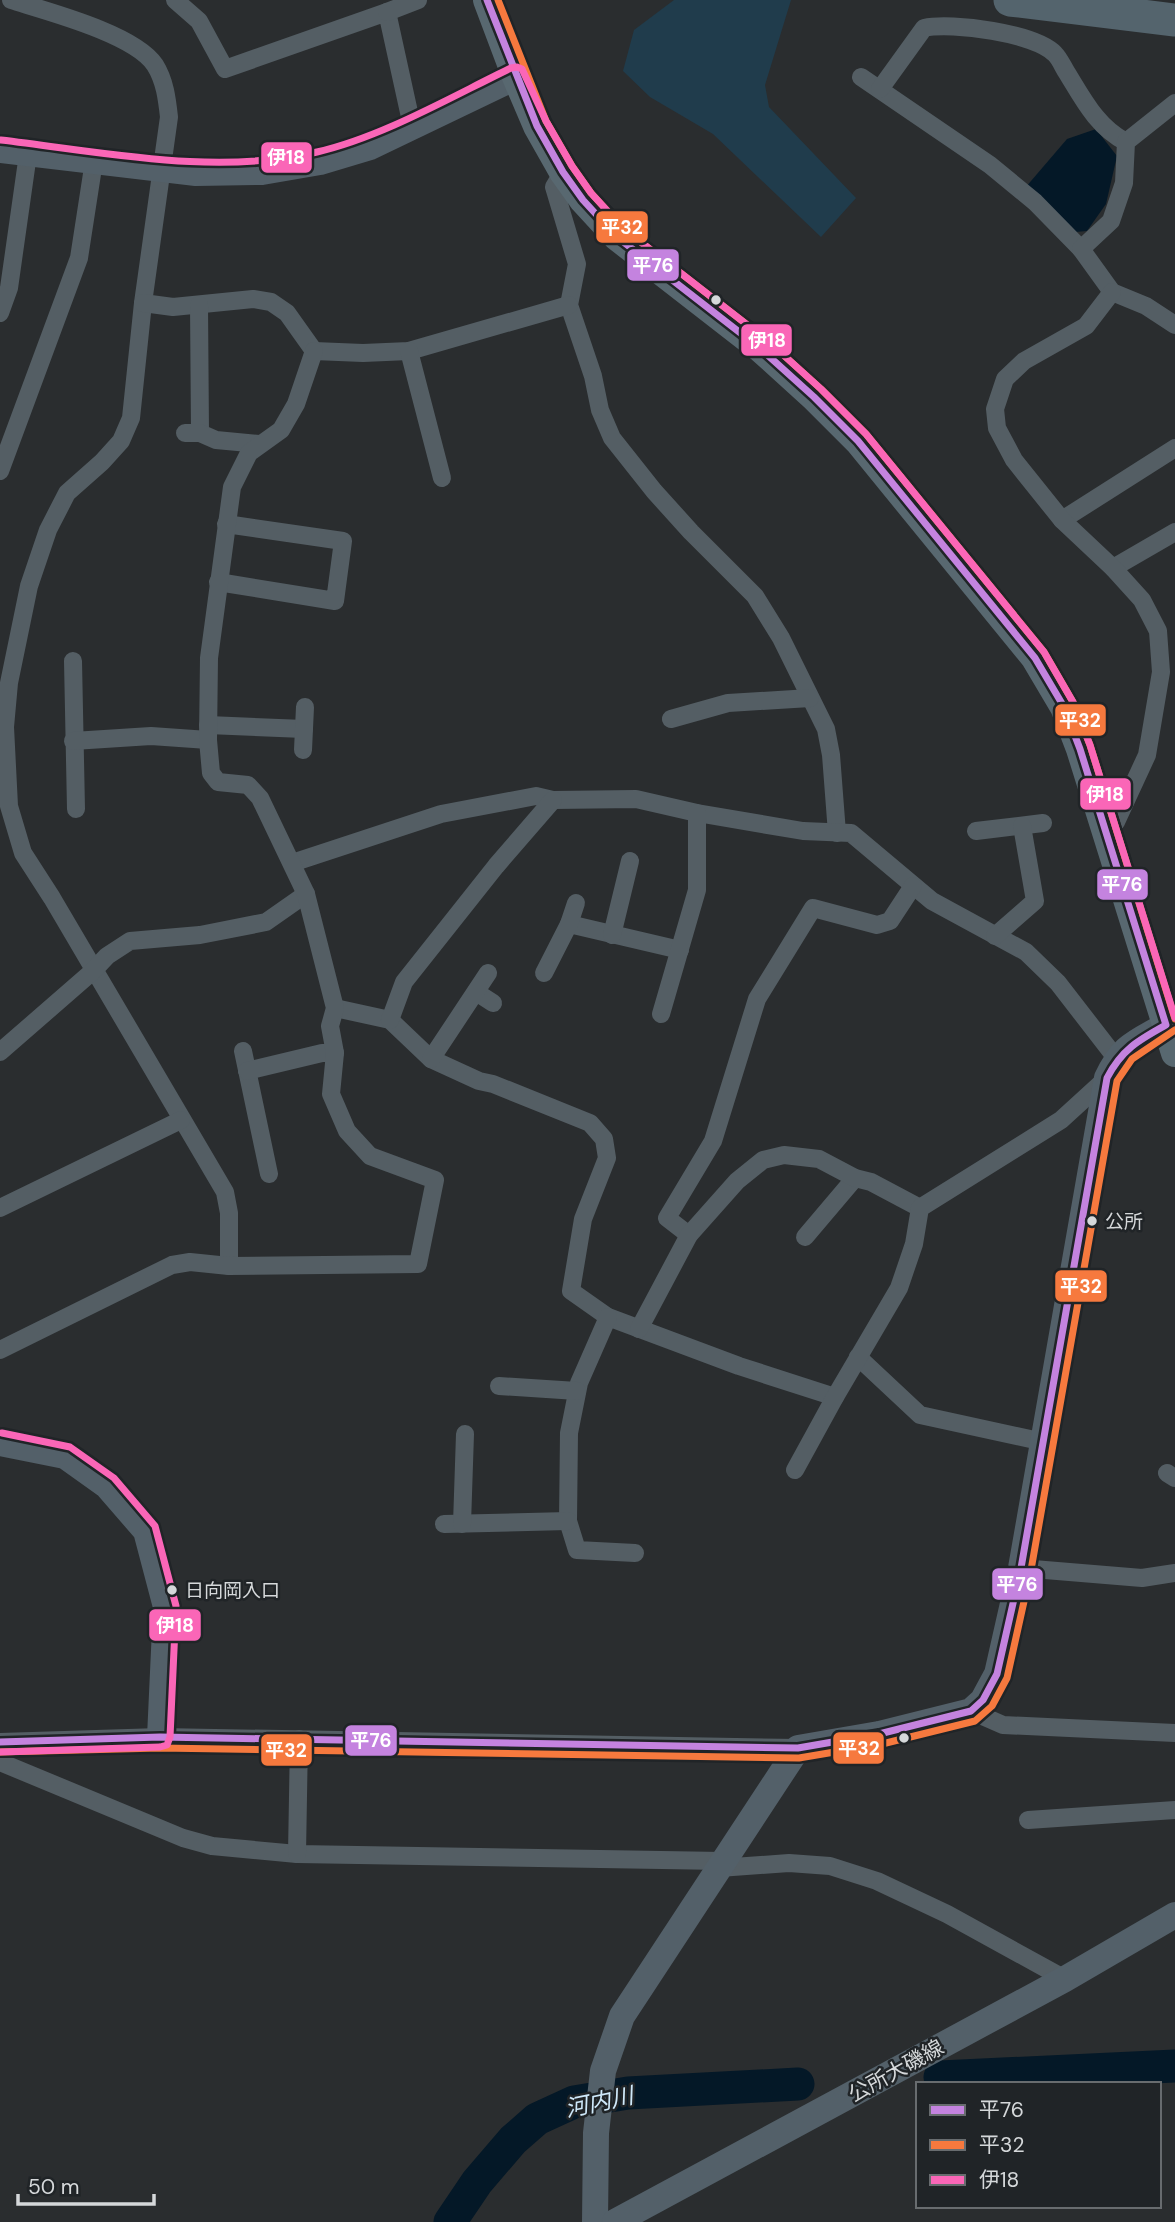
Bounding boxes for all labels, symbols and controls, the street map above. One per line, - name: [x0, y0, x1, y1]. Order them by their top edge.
- line badge: 伊18: [260, 141, 313, 174]
- text: 伊18: [267, 145, 305, 170]
- line badge: 平32: [595, 210, 649, 244]
- text: 平32: [601, 215, 643, 240]
- line badge: 平76: [626, 248, 680, 282]
- text: 平76: [632, 253, 674, 278]
- unlabelled marker: [709, 293, 723, 307]
- line badge: 伊18: [740, 323, 793, 357]
- text: 伊18: [748, 328, 786, 353]
- line badge: 平32: [1054, 703, 1107, 737]
- text: 平32: [1059, 708, 1101, 733]
- line badge: 伊18: [1079, 777, 1132, 811]
- text: 伊18: [1086, 782, 1124, 807]
- line badge: 平76: [1096, 868, 1149, 901]
- text: 平76: [1101, 872, 1143, 897]
- place label: 公所: [1105, 1209, 1143, 1234]
- marker: 公所: [1085, 1214, 1099, 1228]
- line badge: 平32: [1054, 1269, 1108, 1303]
- text: 平32: [1060, 1274, 1102, 1299]
- line badge: 平76: [991, 1567, 1044, 1601]
- text: 平76: [996, 1572, 1038, 1597]
- place label: 日向岡入口: [185, 1578, 280, 1603]
- marker: 日向岡入口: [165, 1583, 179, 1597]
- line badge: 伊18: [148, 1608, 202, 1642]
- text: 伊18: [156, 1613, 194, 1638]
- line badge: 平76: [344, 1724, 398, 1757]
- text: 平76: [350, 1728, 392, 1753]
- line badge: 平32: [832, 1731, 885, 1765]
- unlabelled marker: [897, 1731, 911, 1745]
- line badge: 平32: [260, 1733, 313, 1767]
- text: 平32: [838, 1736, 880, 1761]
- text: 平32: [265, 1738, 307, 1763]
- street label: 公所大磯線: [843, 2033, 949, 2109]
- water label: 河内川: [562, 2080, 639, 2124]
- legend: [916, 2082, 1161, 2208]
- text: 平76: [979, 2096, 1024, 2124]
- text: 平32: [979, 2131, 1025, 2159]
- scale bar: [18, 2162, 154, 2206]
- text: 伊18: [979, 2166, 1019, 2194]
- text: 50 m: [28, 2173, 79, 2201]

